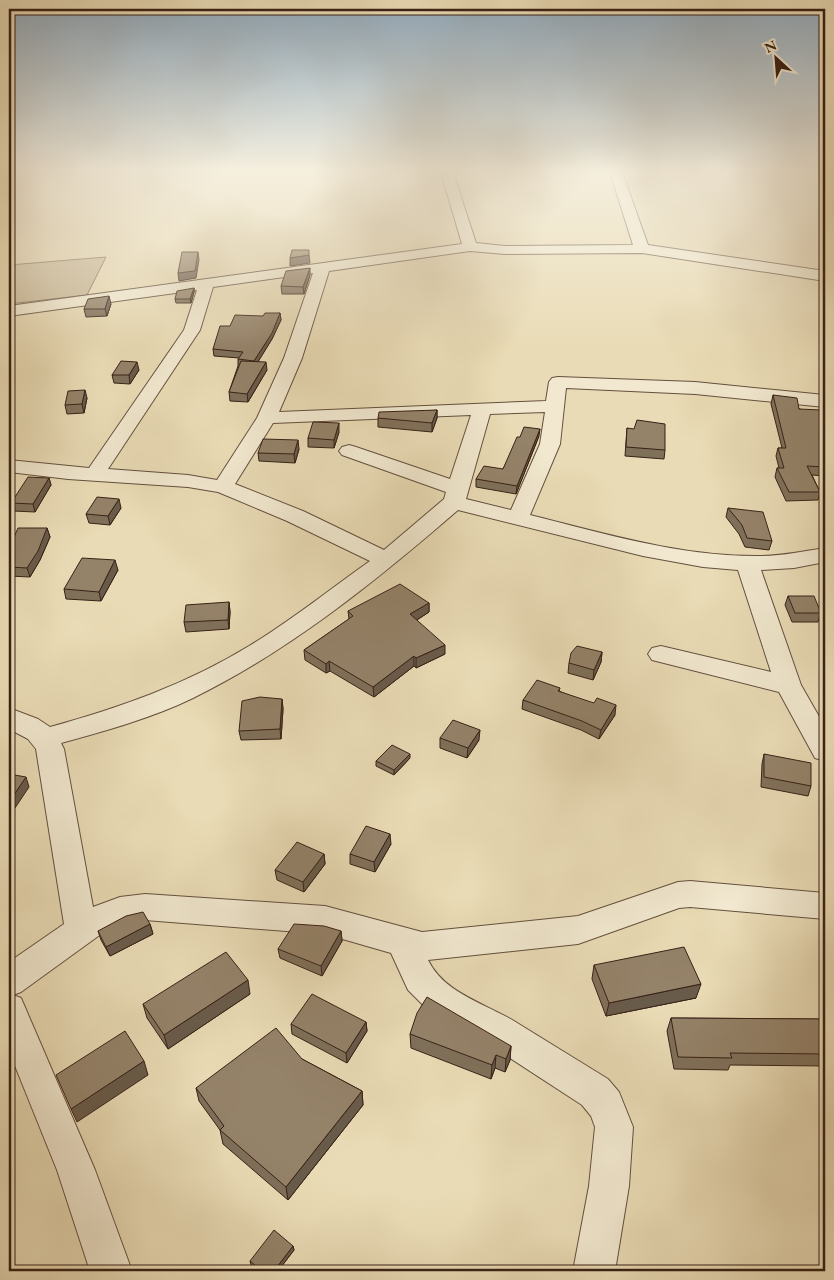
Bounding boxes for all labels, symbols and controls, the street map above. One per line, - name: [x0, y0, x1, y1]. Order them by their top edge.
- north arrow: [752, 32, 802, 82]
- text: N: [761, 35, 780, 57]

